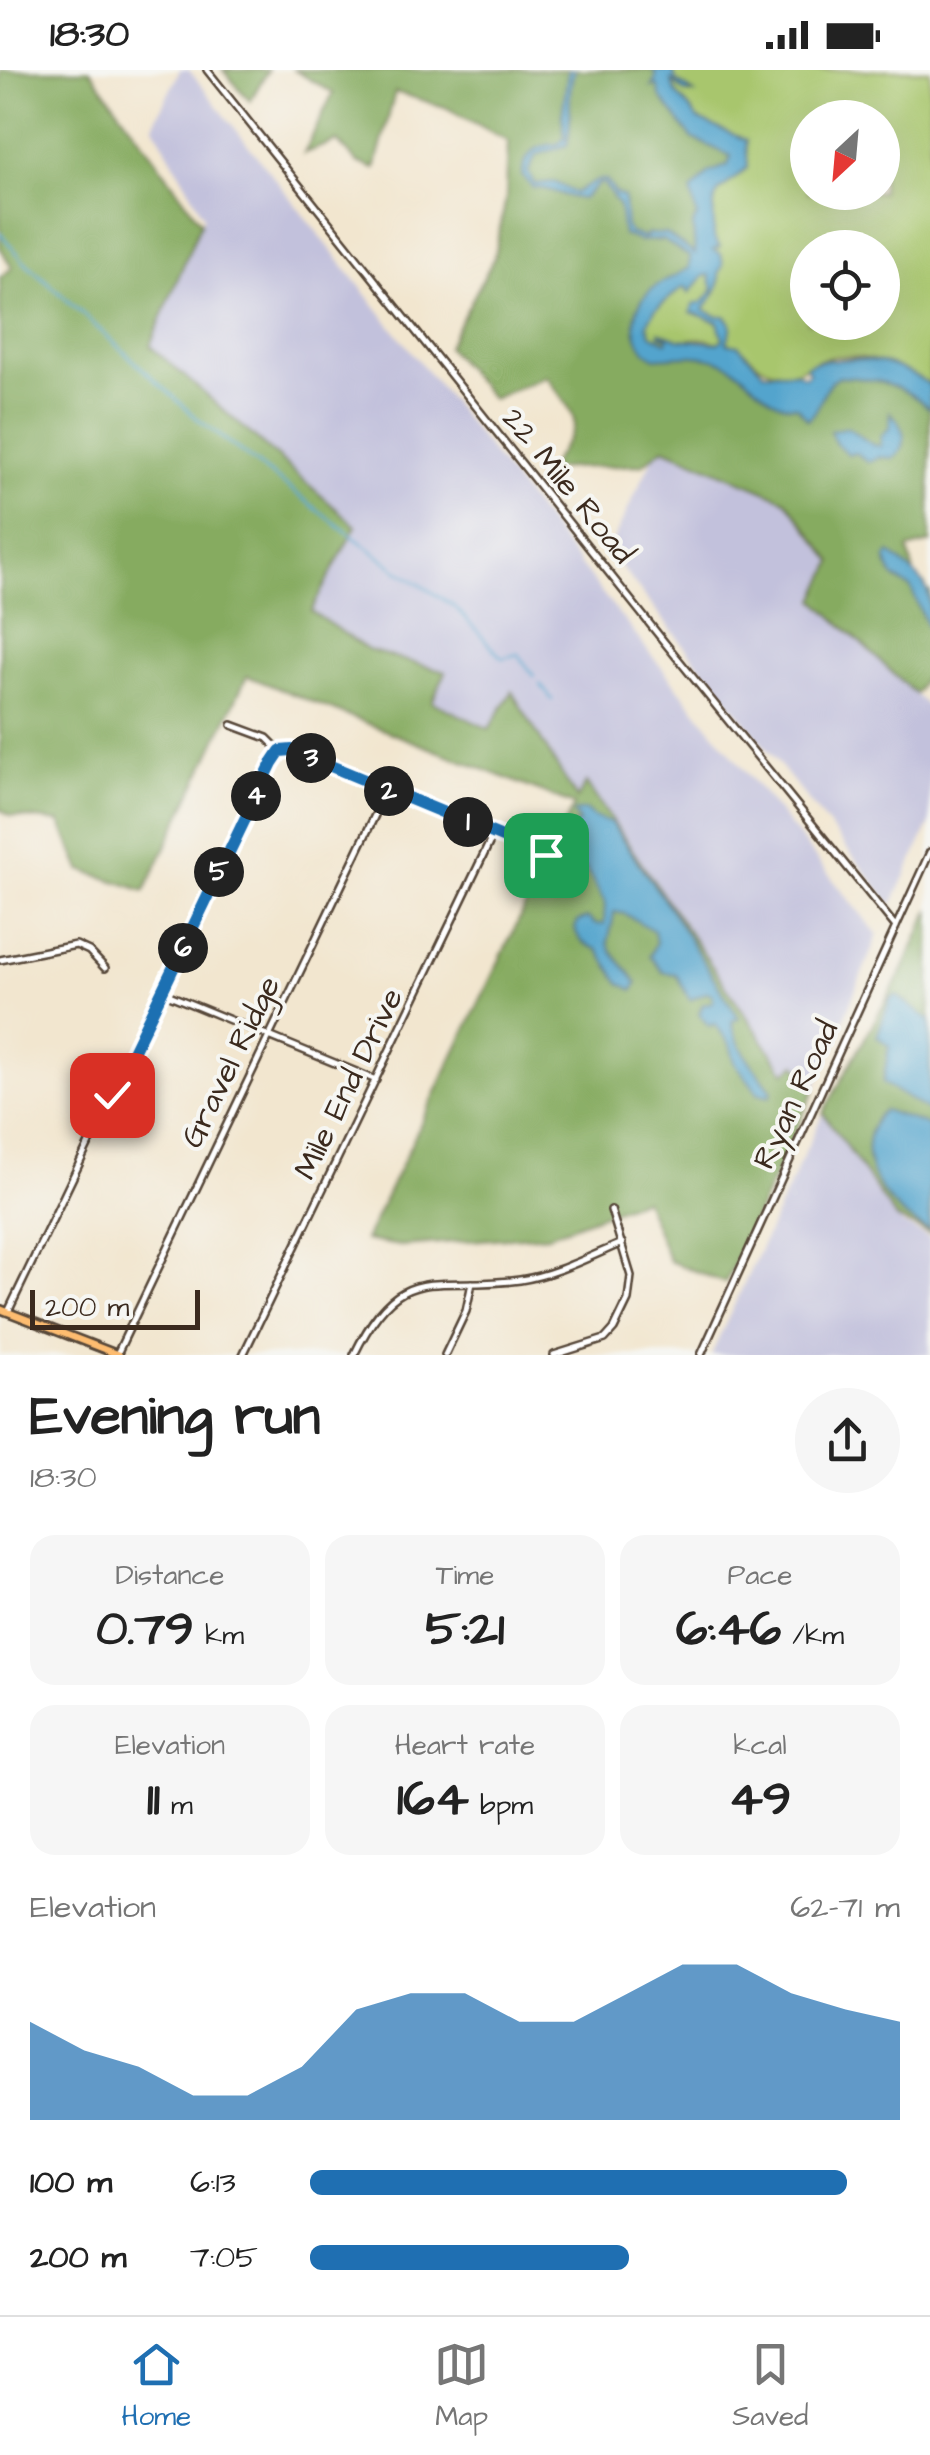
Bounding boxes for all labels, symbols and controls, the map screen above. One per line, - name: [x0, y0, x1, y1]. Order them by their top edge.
- text: 18:30: [50, 9, 129, 61]
- north arrow: [790, 100, 900, 210]
- map controls: [790, 100, 900, 340]
- button: locate: [790, 230, 900, 340]
- street label: 22 Mile Road: [491, 398, 645, 574]
- pin: 3: [286, 733, 336, 783]
- text: 3: [304, 738, 318, 777]
- pin: 2: [364, 766, 414, 816]
- pin: 4: [231, 771, 281, 821]
- text: 2: [381, 771, 397, 810]
- text: 4: [246, 776, 266, 815]
- pin: 1: [443, 797, 493, 847]
- text: 1: [466, 802, 470, 841]
- pin: [504, 813, 589, 898]
- icon: arrive: [519, 828, 574, 883]
- pin: 5: [194, 847, 244, 897]
- text: 5: [209, 852, 229, 891]
- pin: 6: [158, 923, 208, 973]
- text: 6: [174, 928, 192, 967]
- street label: Gravel Ridge: [170, 969, 292, 1155]
- street label: Mile End Drive: [283, 981, 415, 1187]
- street label: Ryan Road: [742, 1013, 850, 1177]
- pin: [70, 1053, 155, 1138]
- icon: check: [85, 1068, 140, 1123]
- scale bar: [30, 1285, 200, 1330]
- text: 200 m: [45, 1288, 129, 1327]
- text: Evening run: [30, 1379, 320, 1455]
- button: share: [795, 1388, 900, 1493]
- text: 18:30: [30, 1455, 97, 1500]
- text: Distance: [116, 1556, 224, 1595]
- text: Time: [436, 1556, 494, 1595]
- text: Pace: [728, 1556, 792, 1595]
- text: 0.79: [96, 1595, 194, 1664]
- text: 5:21: [426, 1595, 504, 1664]
- text: 6:46: [676, 1595, 781, 1664]
- text: km: [194, 1616, 244, 1655]
- text: /km: [781, 1616, 844, 1655]
- text: Elevation: [115, 1726, 225, 1765]
- text: Heart rate: [395, 1726, 535, 1765]
- text: kcal: [733, 1726, 787, 1765]
- text: 11: [147, 1765, 160, 1834]
- text: 164: [397, 1765, 469, 1834]
- text: 49: [729, 1765, 791, 1834]
- text: m: [160, 1786, 193, 1825]
- text: bpm: [469, 1786, 533, 1825]
- text: Elevation: [30, 1885, 156, 1930]
- text: 62–71 m: [790, 1885, 900, 1930]
- text: 100 m: [30, 2160, 112, 2205]
- text: 6:13: [190, 2160, 236, 2205]
- text: 200 m: [30, 2235, 126, 2280]
- text: 7:05: [190, 2235, 258, 2280]
- tab: Home: [122, 2337, 191, 2436]
- tab: Map: [434, 2337, 489, 2436]
- tab: Saved: [732, 2337, 808, 2436]

